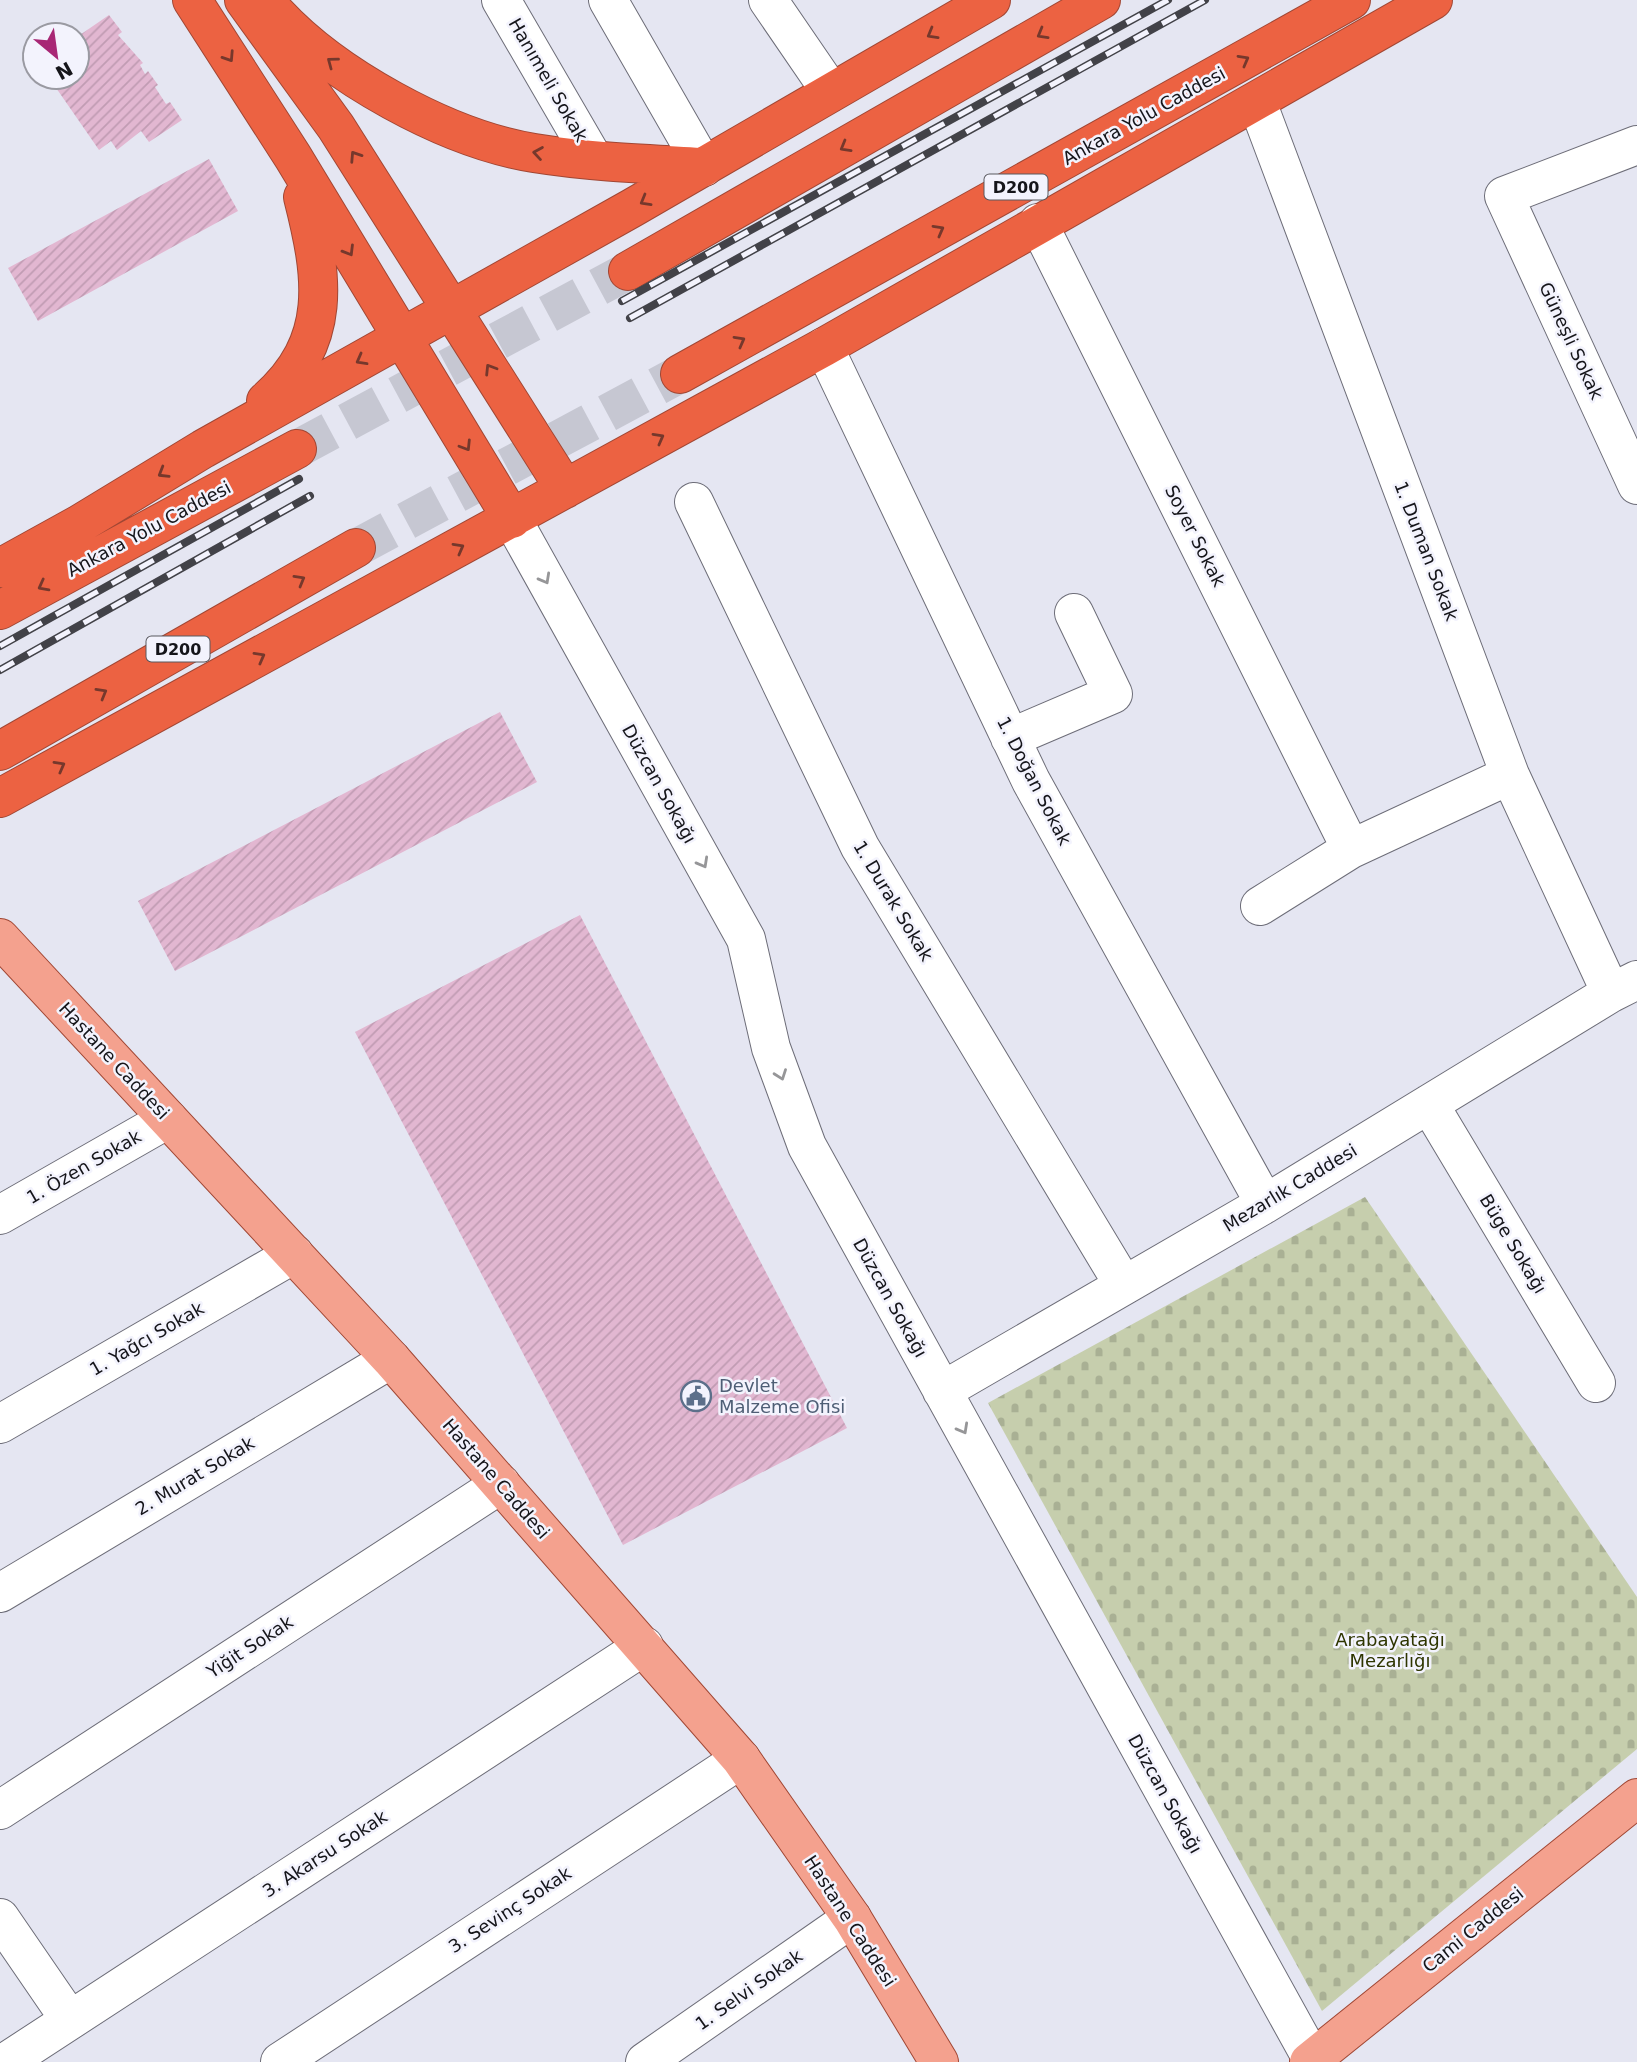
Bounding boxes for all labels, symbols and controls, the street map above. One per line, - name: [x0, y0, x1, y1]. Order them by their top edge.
- street label: Hanımeli Sokak: [505, 14, 593, 146]
- north arrow: [21, 21, 91, 91]
- one-way arrow: [926, 26, 939, 39]
- one-way arrow: [1037, 26, 1050, 39]
- one-way arrow: [221, 50, 234, 63]
- one-way arrow: [1237, 55, 1250, 68]
- text: N: [52, 57, 77, 84]
- one-way arrow: [327, 58, 340, 70]
- street label: Ankara Yolu Caddesi: [1059, 62, 1229, 169]
- one-way arrow: [839, 139, 852, 152]
- one-way arrow: [533, 146, 544, 161]
- one-way arrow: [350, 151, 363, 164]
- road number: D200: [984, 174, 1048, 200]
- one-way arrow: [639, 193, 652, 206]
- one-way arrow: [931, 225, 944, 238]
- one-way arrow: [341, 243, 354, 256]
- street label: Güneşli Sokak: [1535, 279, 1608, 403]
- one-way arrow: [733, 336, 745, 349]
- one-way arrow: [355, 352, 368, 365]
- one-way arrow: [486, 363, 499, 376]
- one-way arrow: [651, 433, 664, 446]
- one-way arrow: [458, 438, 471, 451]
- one-way arrow: [158, 464, 171, 477]
- street label: Ankara Yolu Caddesi: [63, 476, 234, 581]
- street label: 1. Duman Sokak: [1390, 478, 1463, 624]
- street label: Soyer Sokak: [1161, 481, 1230, 591]
- one-way arrow: [452, 543, 465, 556]
- one-way arrow: [537, 571, 550, 584]
- one-way arrow: [292, 575, 305, 588]
- one-way arrow: [38, 578, 51, 591]
- road number: D200: [146, 636, 210, 662]
- one-way arrow: [252, 652, 265, 665]
- one-way arrow: [95, 688, 107, 701]
- street label: 1. Doğan Sokak: [993, 713, 1076, 849]
- street label: Düzcan Sokağı: [618, 721, 701, 847]
- one-way arrow: [53, 760, 65, 774]
- street label: 1. Durak Sokak: [849, 837, 938, 965]
- one-way arrow: [695, 856, 708, 868]
- street label: Hastane Caddesi: [55, 998, 174, 1123]
- one-way arrow: [773, 1068, 787, 1080]
- street label: 1. Özen Sokak: [23, 1125, 145, 1208]
- street label: Mezarlık Caddesi: [1219, 1139, 1361, 1236]
- street label: Büge Sokağı: [1476, 1190, 1551, 1297]
- street label: Düzcan Sokağı: [849, 1235, 932, 1361]
- street label: 1. Yağcı Sokak: [86, 1297, 208, 1380]
- place label: Devlet Malzeme Ofisi: [719, 1375, 845, 1417]
- public building icon: Devlet Malzeme Ofisi: [679, 1379, 713, 1413]
- street label: Hastane Caddesi: [439, 1414, 554, 1543]
- one-way arrow: [955, 1422, 968, 1435]
- street label: 2. Murat Sokak: [131, 1431, 259, 1519]
- street label: Yiğit Sokak: [202, 1611, 297, 1683]
- park label: Arabayatağı Mezarlığı: [1335, 1629, 1445, 1671]
- street label: Düzcan Sokağı: [1124, 1731, 1207, 1857]
- street label: 3. Akarsu Sokak: [259, 1805, 391, 1902]
- street label: Hastane Caddesi: [800, 1851, 901, 1990]
- street label: 3. Sevinç Sokak: [444, 1862, 576, 1957]
- street label: Cami Caddesi: [1418, 1883, 1527, 1977]
- street label: 1. Selvi Sokak: [691, 1945, 807, 2034]

